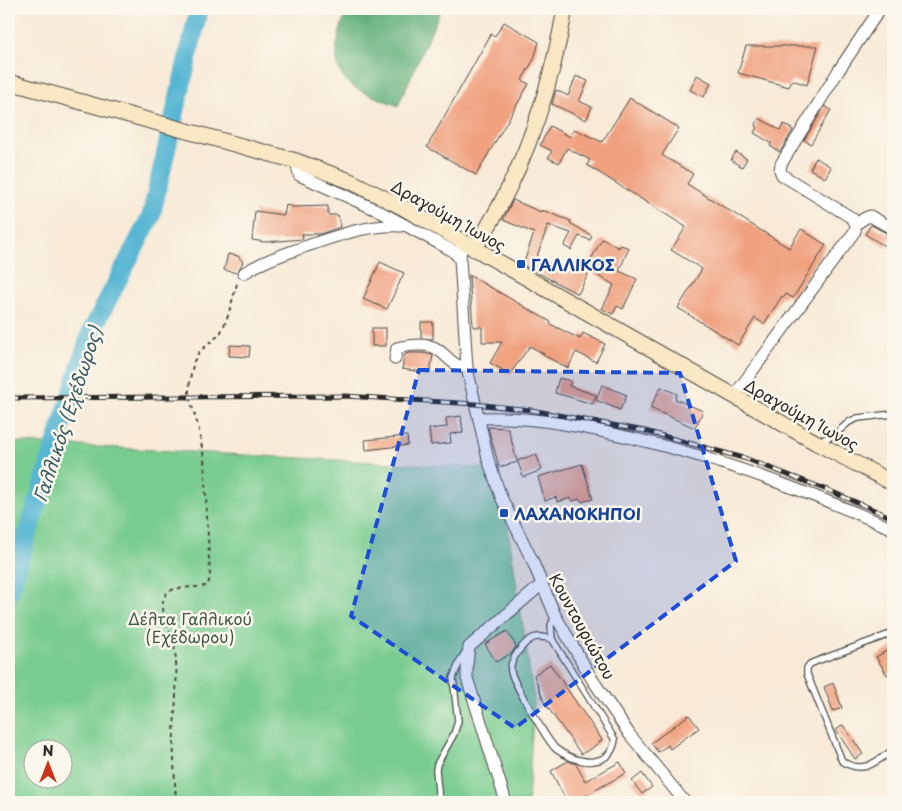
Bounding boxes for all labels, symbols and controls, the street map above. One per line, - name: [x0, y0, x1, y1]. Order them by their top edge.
- street label: Δραγούμη Ίωνος: [387, 173, 511, 257]
- place label: ΓΑΛΛΙΚΟΣ: [531, 252, 615, 276]
- marker: ΓΑΛΛΙΚΟΣ: [515, 258, 527, 270]
- water label: Γαλλικός (Εχέδωρος): [26, 322, 108, 505]
- street label: Δραγούμη Ίωνος: [740, 372, 864, 456]
- place label: ΛΑΧΑΝΟΚΗΠΟΙ: [514, 501, 641, 525]
- marker: ΛΑΧΑΝΟΚΗΠΟΙ: [498, 507, 510, 519]
- street label: Κουντουριώτου: [544, 569, 622, 683]
- park label: Δέλτα Γαλλικού (Εχέδωρου): [128, 606, 252, 648]
- north arrow: [22, 738, 72, 788]
- text: N: [42, 740, 54, 761]

